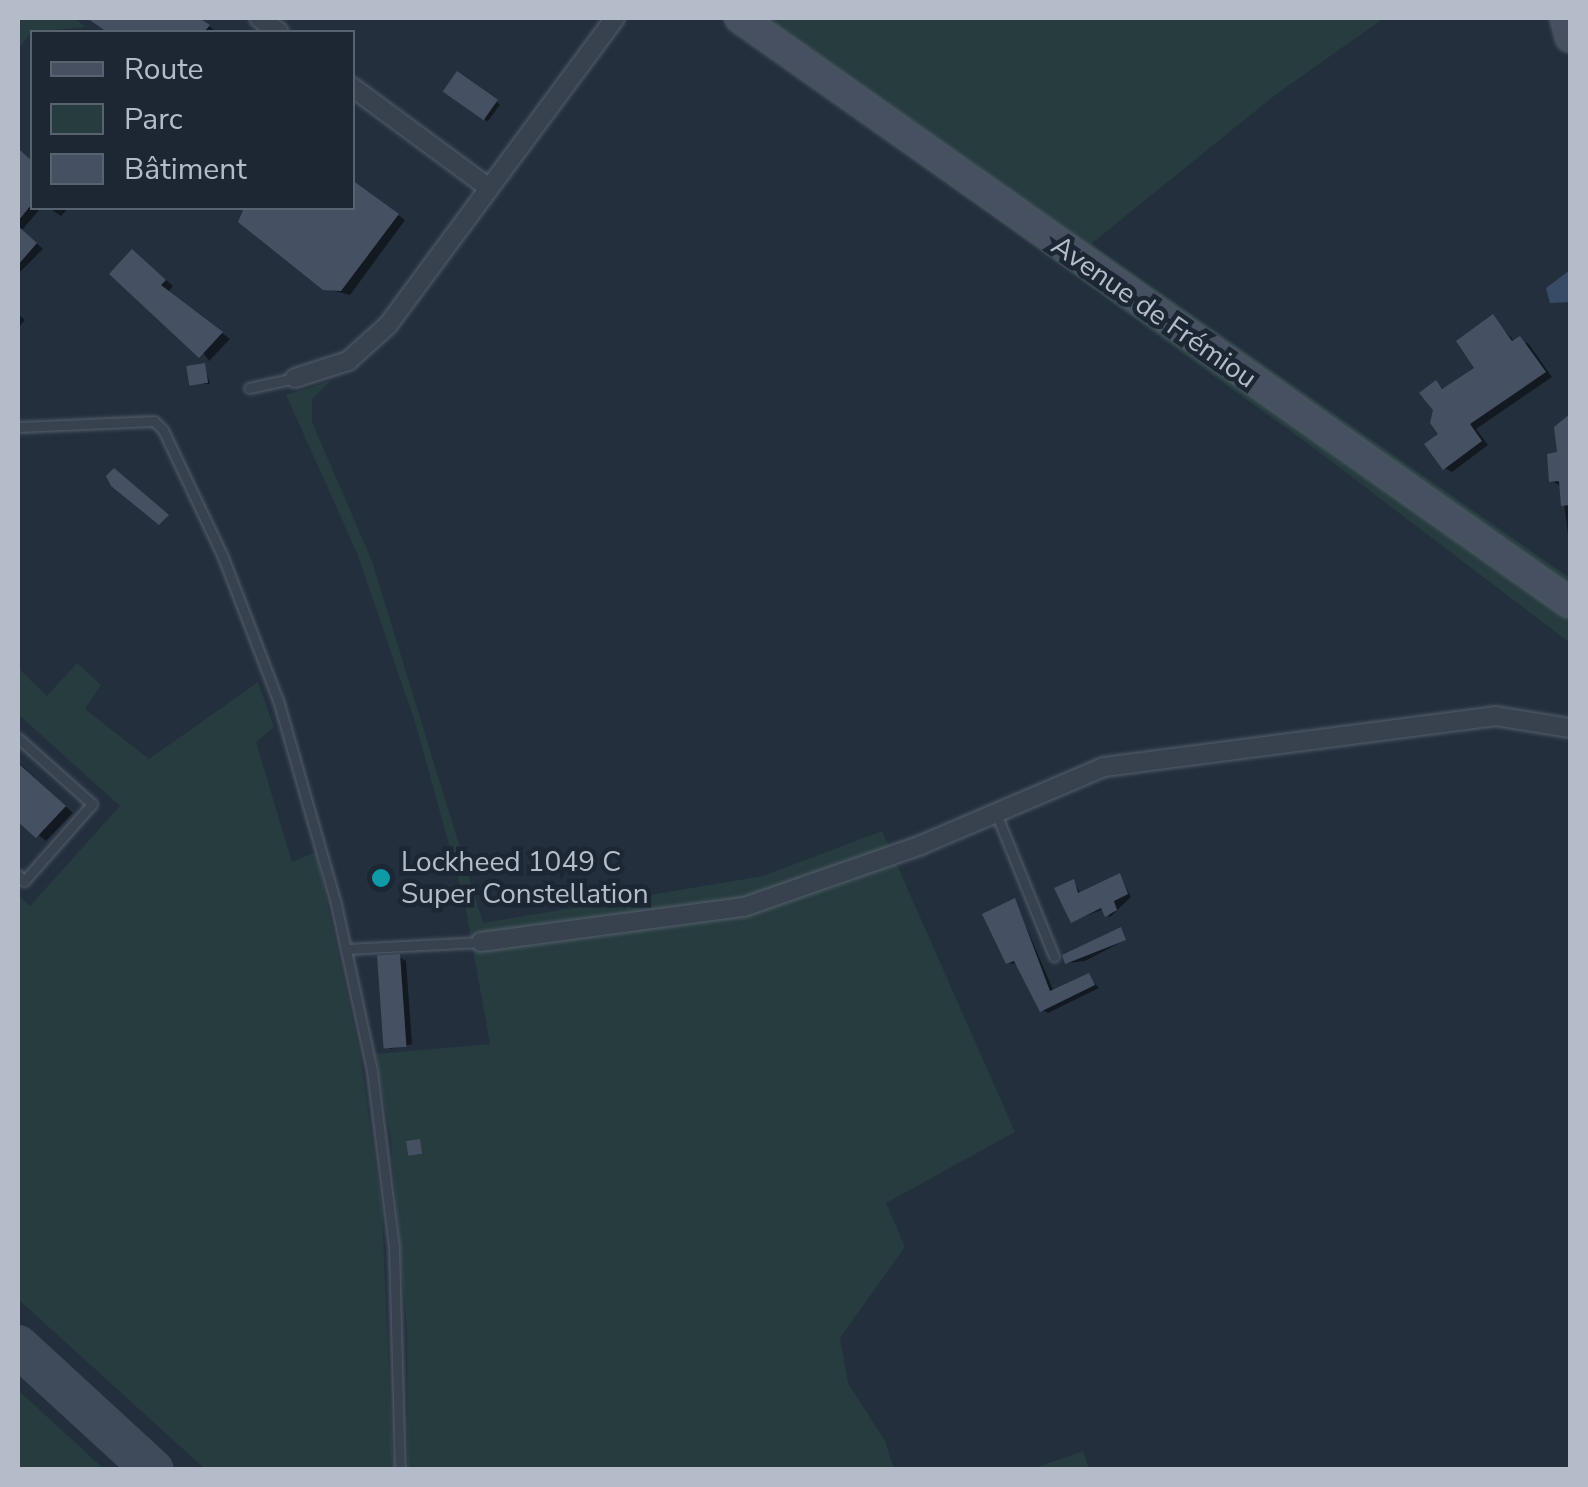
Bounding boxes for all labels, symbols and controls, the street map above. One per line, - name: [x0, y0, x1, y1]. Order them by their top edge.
- legend: [30, 30, 355, 210]
- text: Route: [124, 49, 204, 90]
- text: Parc: [124, 99, 183, 140]
- text: Bâtiment: [124, 149, 247, 190]
- street label: Avenue de Frémiou: [1045, 229, 1263, 395]
- place label: Lockheed 1049 C Super Constellation: [401, 845, 649, 911]
- marker: Lockheed 1049 C Super Constellation: [370, 867, 392, 889]

